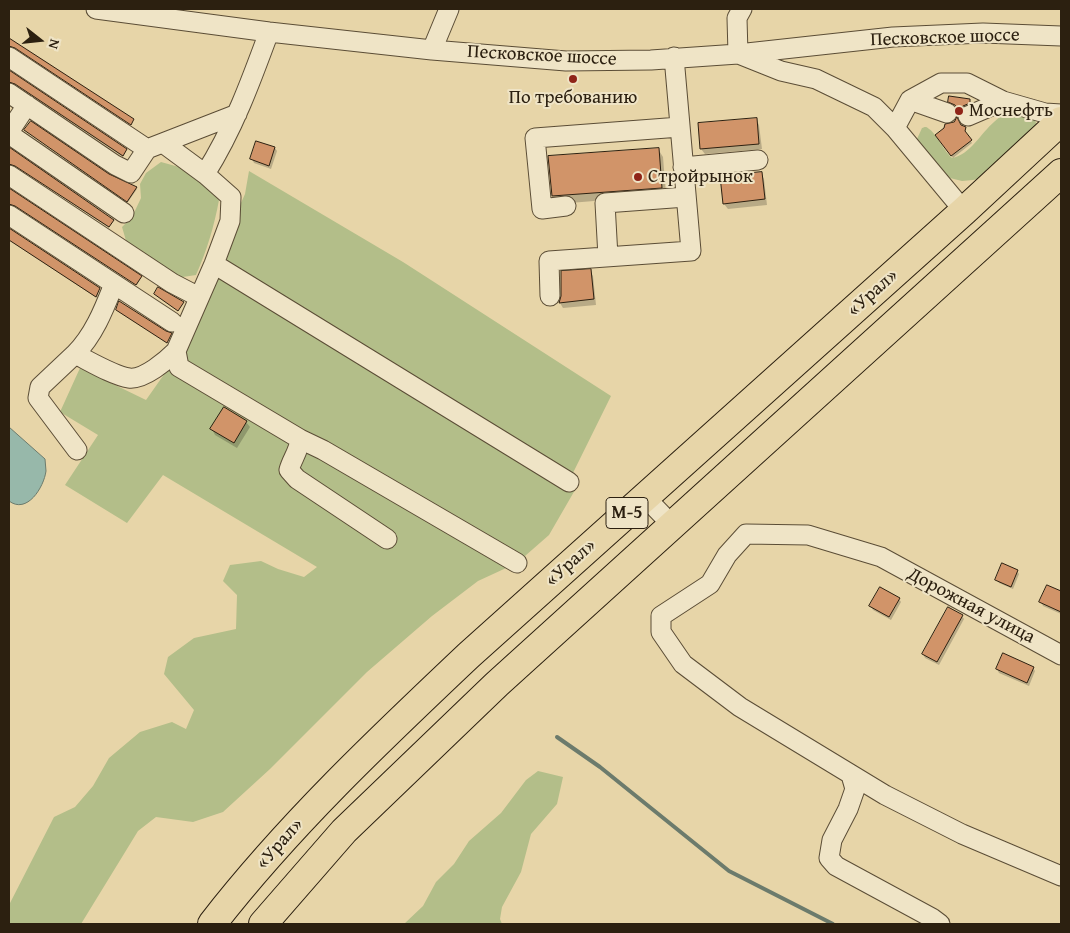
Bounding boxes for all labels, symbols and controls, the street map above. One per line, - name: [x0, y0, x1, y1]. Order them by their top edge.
- north arrow: [15, 15, 65, 65]
- street label: Песковское шоссе: [870, 24, 1020, 52]
- text: N: [44, 37, 65, 51]
- street label: Песковское шоссе: [467, 41, 617, 71]
- marker: По требованию: [567, 73, 579, 85]
- place label: По требованию: [509, 87, 637, 109]
- place label: Моснефть: [969, 100, 1053, 122]
- marker: Моснефть: [953, 105, 965, 117]
- place label: Стройрынок: [648, 166, 753, 188]
- marker: Стройрынок: [632, 171, 644, 183]
- street label: «Урал»: [843, 264, 903, 322]
- road number: М-5: [606, 498, 648, 528]
- street label: «Урал»: [541, 534, 601, 592]
- street label: Дорожная улица: [903, 563, 1039, 649]
- street label: «Урал»: [252, 814, 308, 874]

